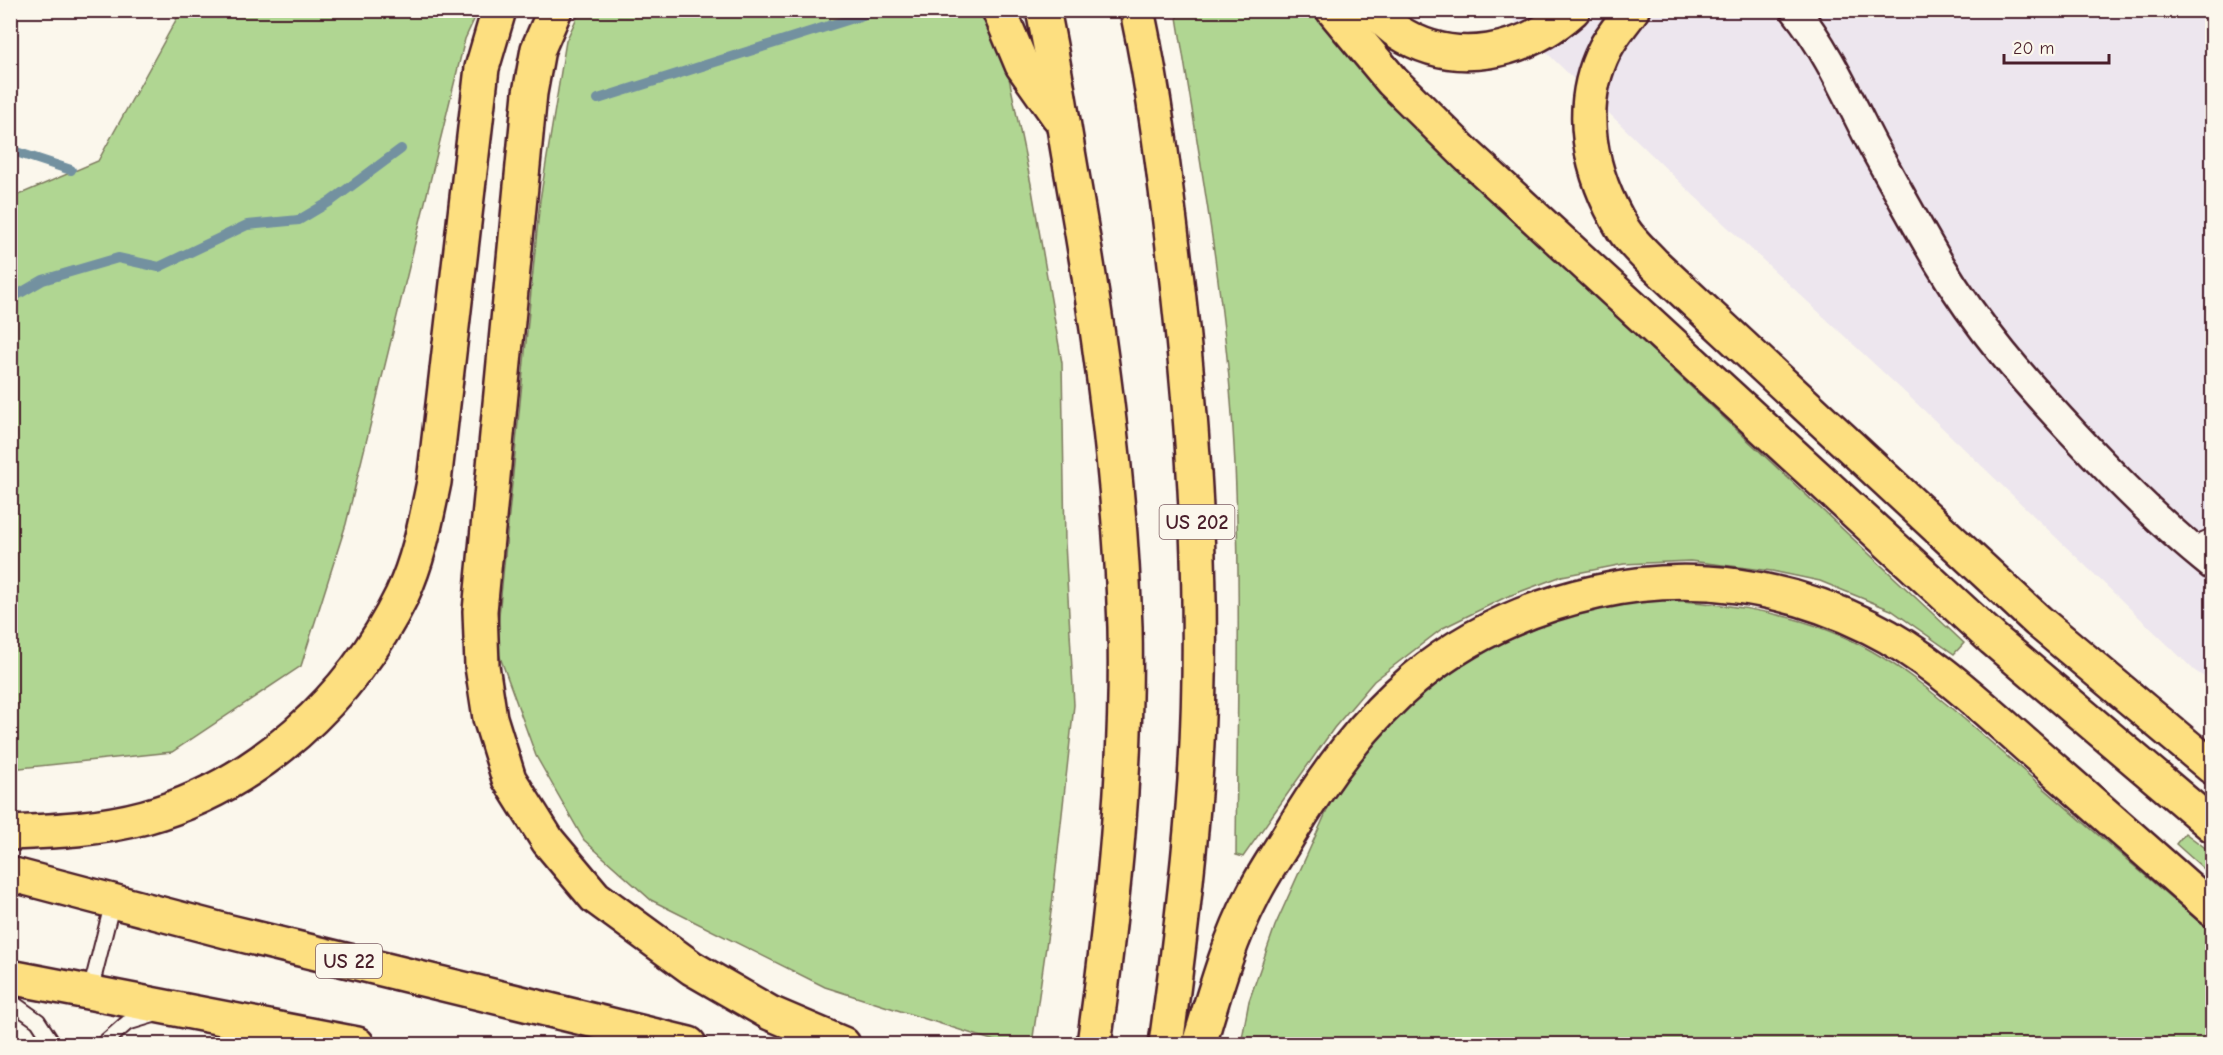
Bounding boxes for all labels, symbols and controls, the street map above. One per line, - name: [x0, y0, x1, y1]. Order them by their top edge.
- scale bar: [2004, 27, 2109, 65]
- text: 20 m: [2013, 38, 2054, 59]
- road number: US 202: [1160, 505, 1234, 539]
- road number: US 22: [316, 944, 382, 978]

